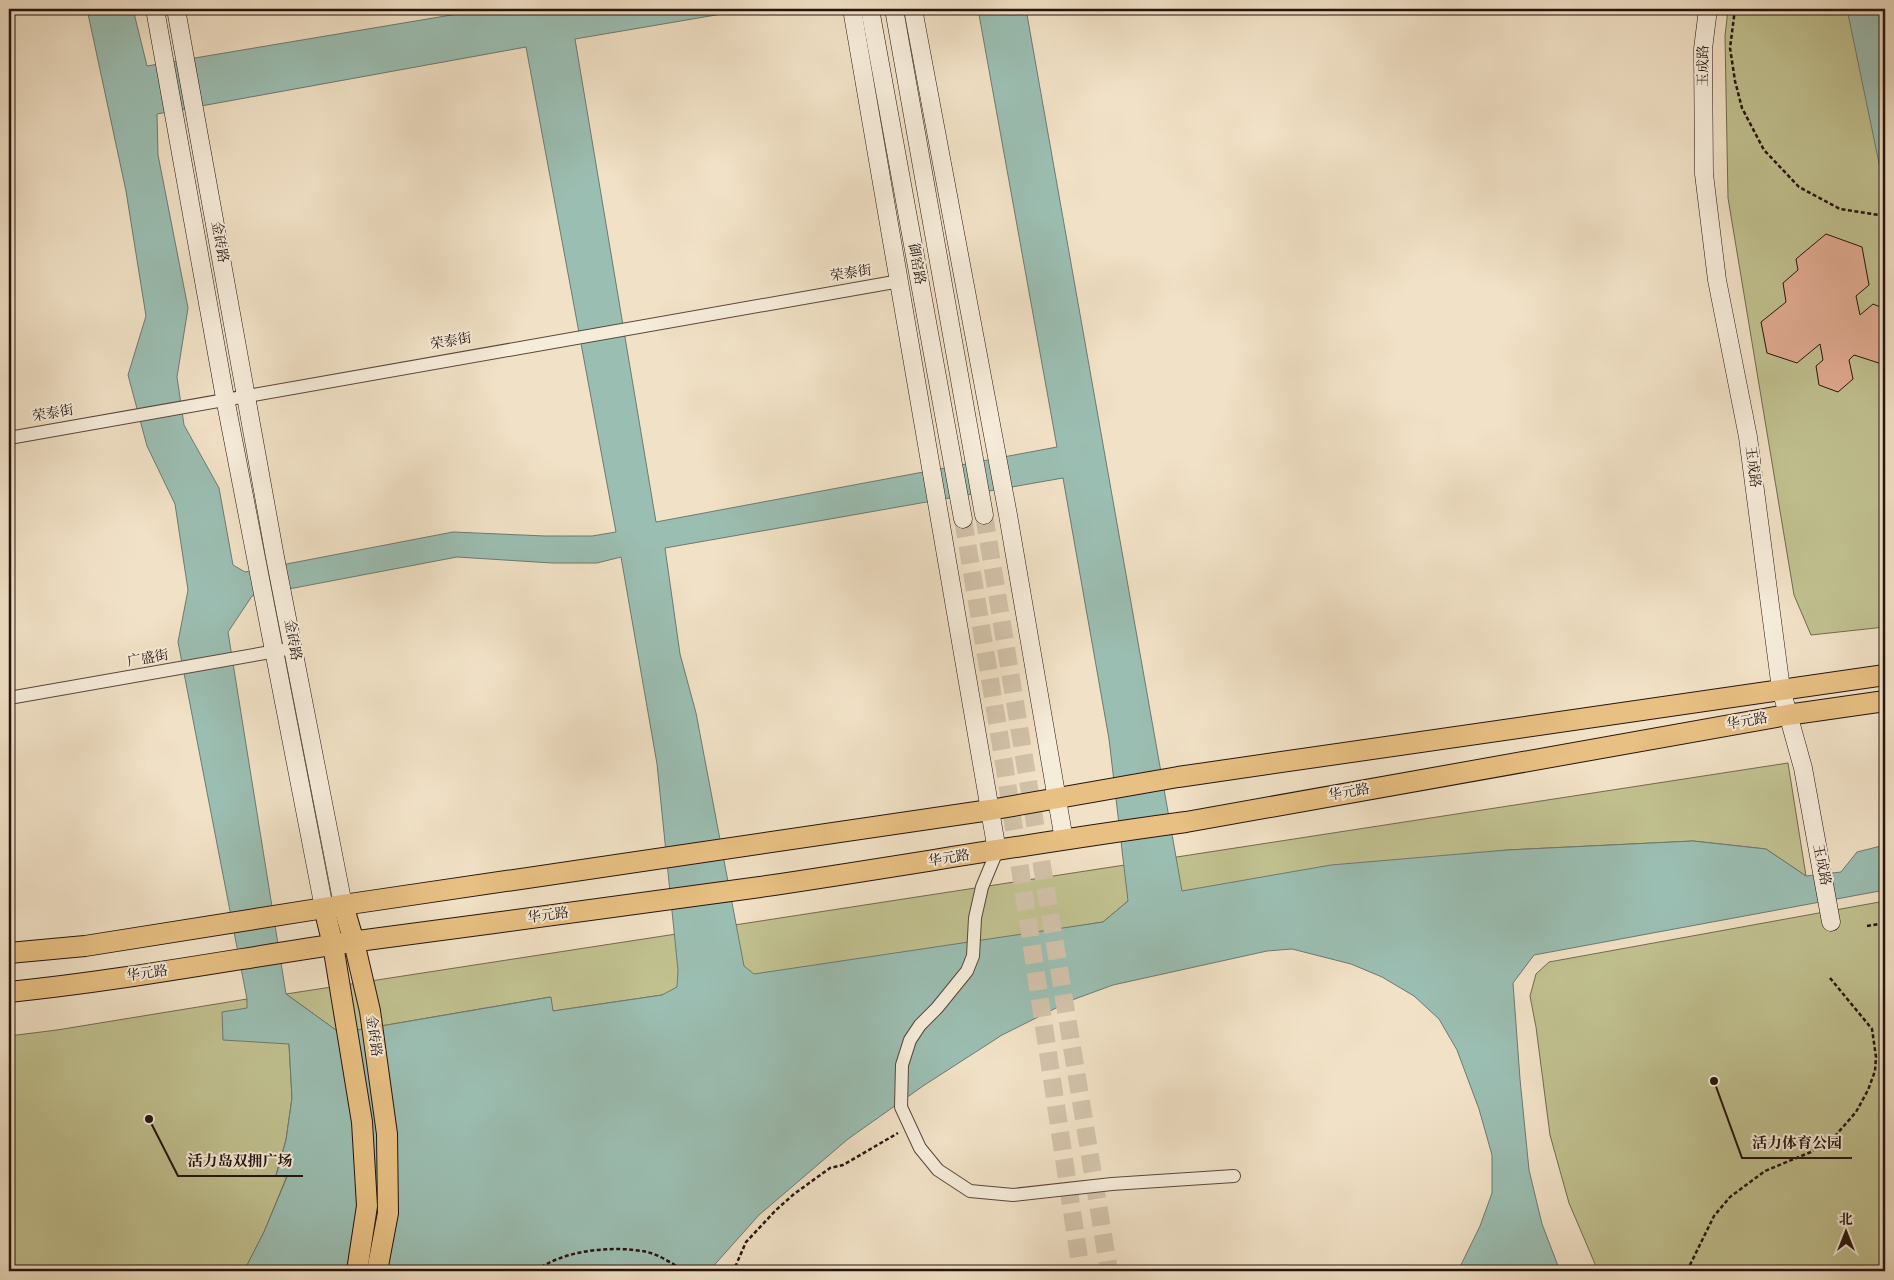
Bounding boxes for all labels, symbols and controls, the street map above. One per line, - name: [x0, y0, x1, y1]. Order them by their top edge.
- street label: 玉成路: [1694, 45, 1714, 87]
- street label: 金砖路: [206, 220, 232, 264]
- street label: 御窑路: [903, 242, 929, 286]
- street label: 荣泰街: [829, 261, 873, 287]
- street label: 荣泰街: [429, 329, 473, 355]
- street label: 荣泰街: [31, 401, 75, 427]
- street label: 玉成路: [1740, 445, 1764, 489]
- street label: 金砖路: [279, 618, 305, 662]
- street label: 广盛街: [126, 646, 170, 672]
- street label: 华元路: [1725, 709, 1769, 735]
- street label: 华元路: [1327, 780, 1371, 806]
- street label: 玉成路: [1808, 843, 1834, 887]
- street label: 华元路: [927, 846, 971, 872]
- street label: 华元路: [526, 904, 570, 928]
- street label: 华元路: [125, 962, 169, 986]
- street label: 金砖路: [361, 1014, 385, 1058]
- callout: 活力体育公园: [1742, 1128, 1852, 1158]
- text: 活力体育公园: [1752, 1134, 1842, 1155]
- callout: 活力岛双拥广场: [178, 1146, 303, 1176]
- text: 活力岛双拥广场: [187, 1152, 293, 1173]
- north arrow: [1822, 1208, 1872, 1258]
- text: 北: [1839, 1211, 1853, 1230]

